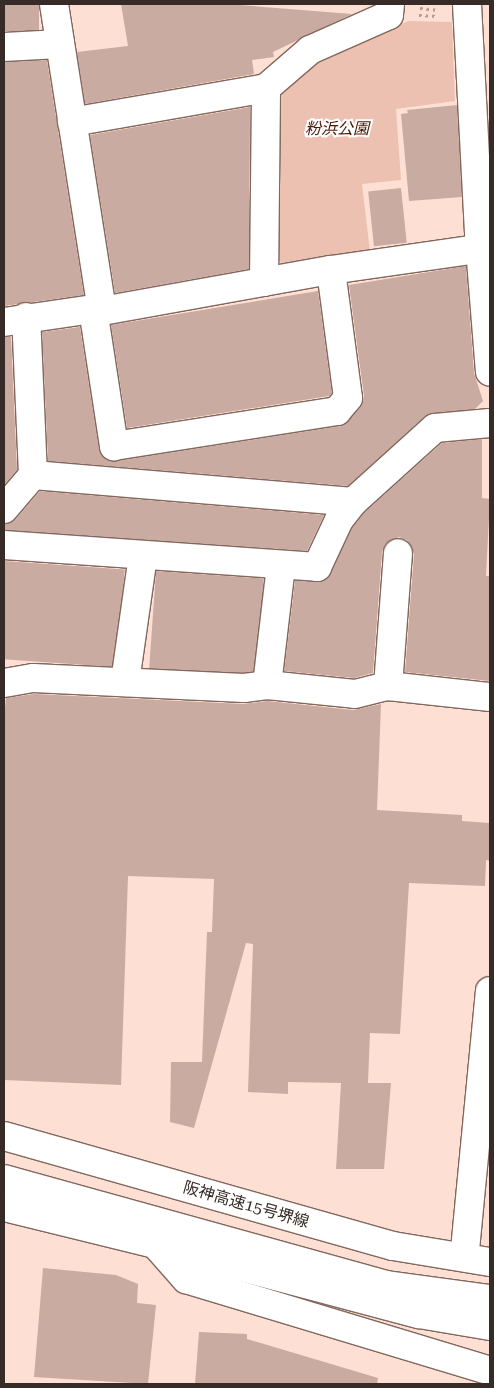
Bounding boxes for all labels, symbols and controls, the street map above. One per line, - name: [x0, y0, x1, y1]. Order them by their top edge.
- park label: 粉浜公園: [305, 119, 369, 139]
- street label: 阪神高速15号堺線: [181, 1178, 311, 1232]

